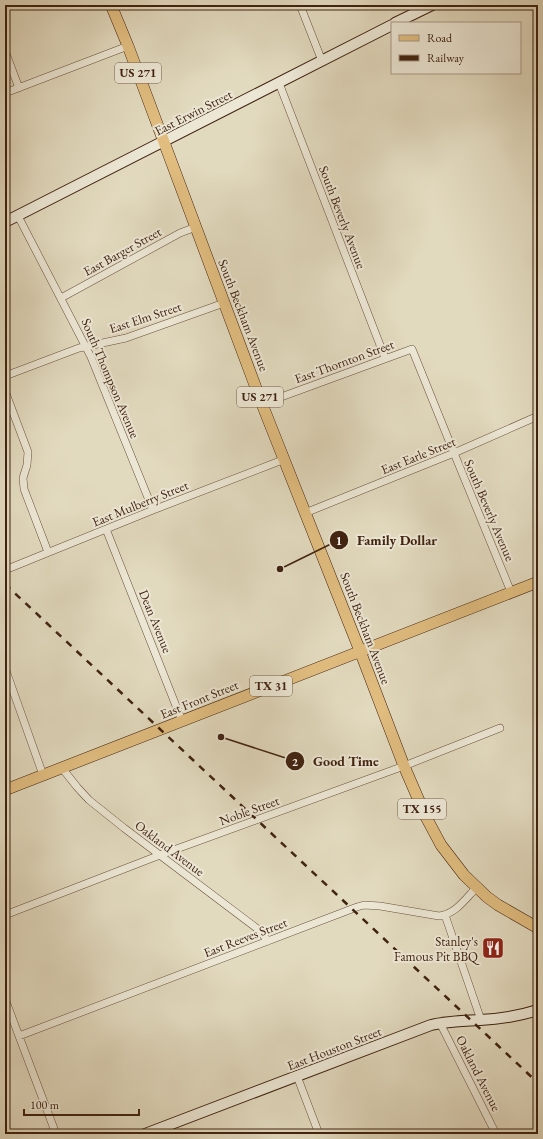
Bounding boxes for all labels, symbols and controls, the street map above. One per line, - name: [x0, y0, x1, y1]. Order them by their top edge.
- legend: [391, 22, 521, 74]
- text: Road: [427, 30, 453, 46]
- text: Railway: [427, 50, 465, 66]
- road number: US 271: [115, 63, 161, 83]
- street label: East Erwin Street: [152, 86, 235, 139]
- street label: South Beverly Avenue: [315, 163, 370, 271]
- street label: East Barger Street: [80, 223, 164, 280]
- street label: South Beckham Avenue: [214, 257, 273, 374]
- street label: East Elm Street: [107, 298, 183, 337]
- street label: South Thompson Avenue: [78, 316, 144, 441]
- street label: East Thornton Street: [292, 336, 396, 387]
- road number: US 271: [237, 387, 283, 407]
- street label: East Earle Street: [378, 433, 458, 478]
- street label: South Beverly Avenue: [460, 457, 519, 564]
- street label: East Mulberry Street: [90, 476, 191, 530]
- callout: Family Dollar: [329, 527, 445, 553]
- text: Family Dollar: [357, 531, 437, 549]
- text: 1: [336, 533, 342, 549]
- street label: South Beckham Avenue: [336, 570, 395, 687]
- street label: Dean Avenue: [135, 587, 176, 655]
- street label: East Front Street: [158, 676, 241, 723]
- road number: TX 31: [250, 676, 292, 696]
- callout: Good Time: [285, 748, 387, 774]
- text: Good Time: [313, 752, 379, 770]
- text: 2: [292, 754, 299, 770]
- street label: Noble Street: [217, 792, 281, 829]
- road number: TX 155: [398, 799, 446, 819]
- street label: Oakland Avenue: [131, 817, 208, 880]
- street label: East Reeves Street: [201, 914, 289, 961]
- place label: Stanley's Famous Pit BBQ: [394, 933, 480, 965]
- restaurant icon: Stanley's Famous Pit BBQ: [480, 935, 506, 961]
- street label: East Houston Street: [285, 1023, 384, 1074]
- street label: Oakland Avenue: [452, 1032, 505, 1114]
- scale bar: [24, 1091, 139, 1117]
- text: 100 m: [30, 1097, 60, 1113]

